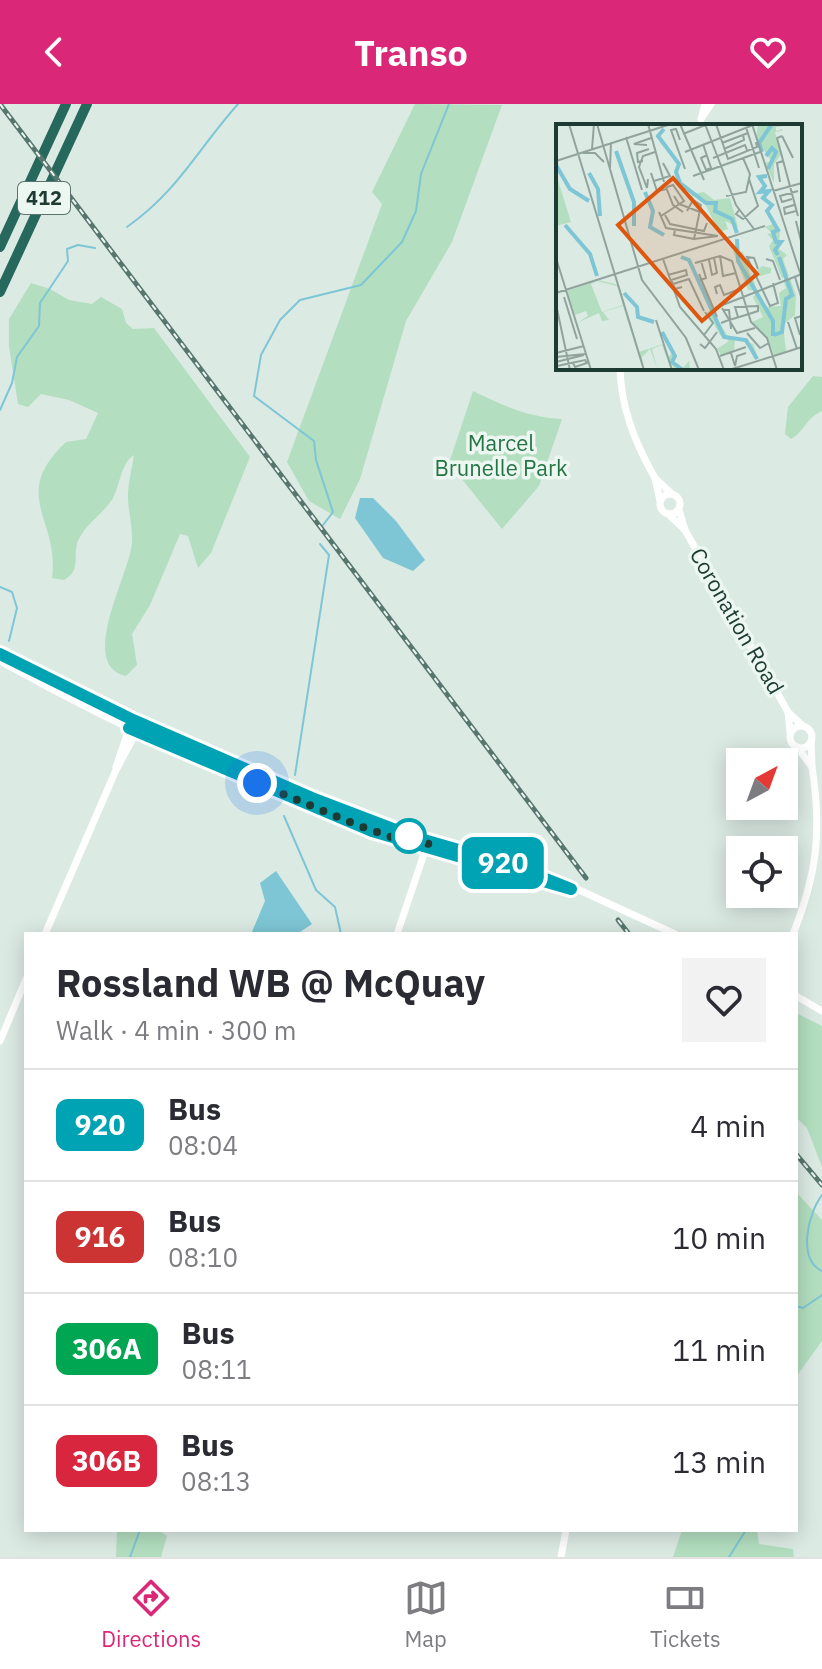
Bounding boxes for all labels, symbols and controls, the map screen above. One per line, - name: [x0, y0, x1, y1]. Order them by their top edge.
- text: Transo: [354, 29, 468, 76]
- icon: back: [32, 30, 76, 74]
- icon: heart: [746, 30, 790, 74]
- inset map: [556, 124, 802, 370]
- road number: 412: [18, 182, 70, 214]
- park label: Marcel Brunelle Park: [434, 428, 568, 482]
- street label: Coronation Road: [684, 542, 791, 699]
- north arrow: [726, 748, 798, 820]
- map controls: [726, 748, 798, 908]
- your location: [237, 763, 277, 803]
- unlabelled marker: [392, 819, 426, 853]
- button: locate: [726, 836, 798, 908]
- line badge: 920: [457, 837, 549, 889]
- text: 920: [478, 844, 528, 881]
- text: Rossland WB @ McQuay: [56, 958, 485, 1007]
- button: heart: [682, 958, 766, 1042]
- text: Walk · 4 min · 300 m: [56, 1013, 296, 1047]
- text: Bus: [168, 1089, 221, 1128]
- text: 920: [75, 1106, 125, 1143]
- text: 4 min: [690, 1106, 766, 1145]
- text: 08:04: [168, 1128, 238, 1162]
- text: Bus: [168, 1201, 221, 1240]
- text: 916: [75, 1218, 125, 1255]
- text: 10 min: [672, 1218, 766, 1257]
- text: 08:10: [168, 1240, 238, 1274]
- text: Bus: [182, 1313, 235, 1352]
- text: 306A: [72, 1330, 142, 1367]
- text: 11 min: [672, 1330, 766, 1369]
- text: 08:11: [182, 1352, 252, 1386]
- text: Bus: [181, 1425, 234, 1464]
- text: 306B: [72, 1442, 141, 1479]
- text: 13 min: [672, 1442, 766, 1481]
- text: 08:13: [181, 1464, 251, 1498]
- tab: Directions: [101, 1576, 201, 1653]
- tab: Map: [404, 1576, 448, 1653]
- tab: Tickets: [650, 1576, 721, 1653]

